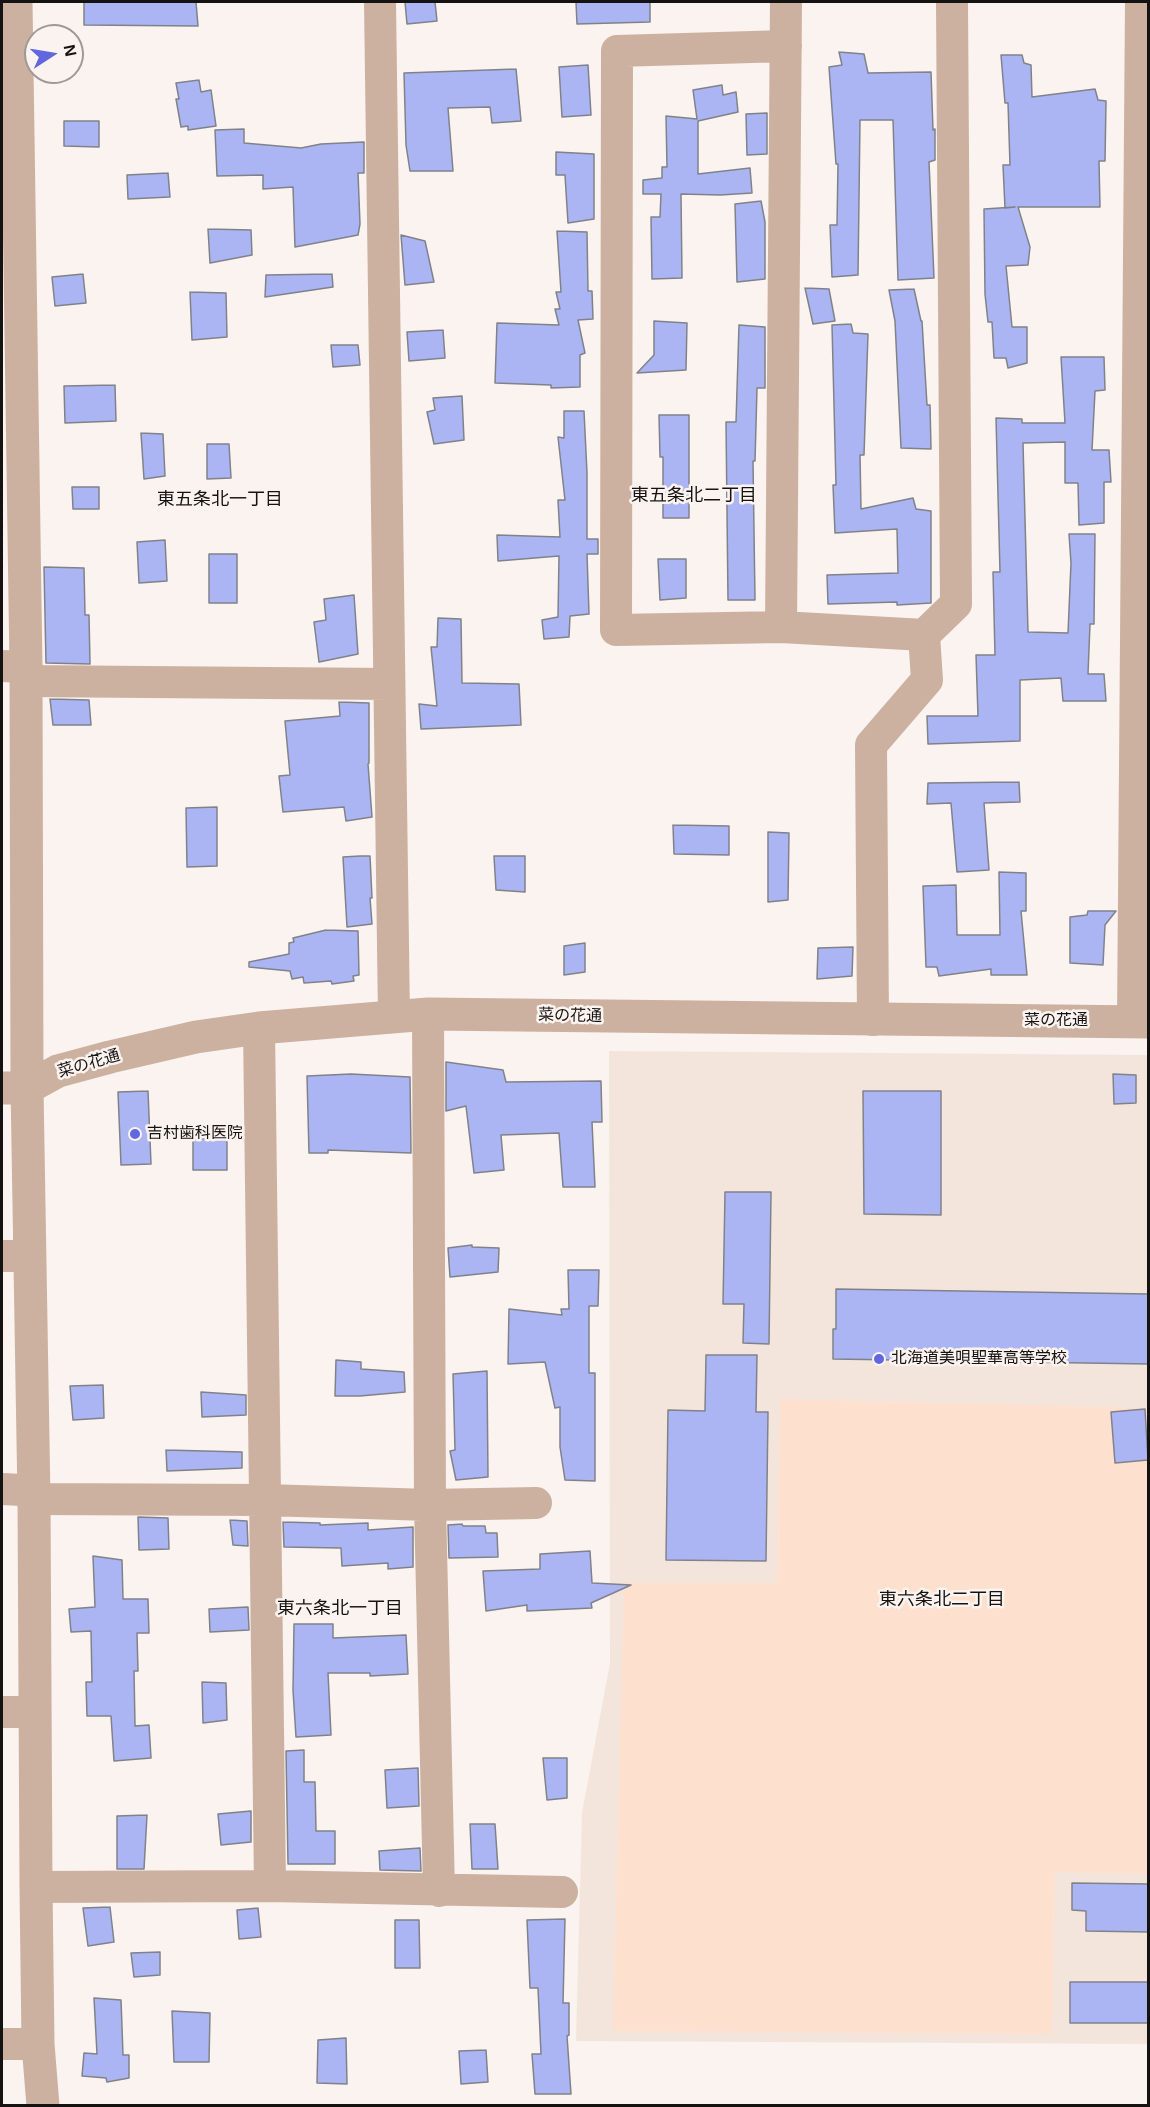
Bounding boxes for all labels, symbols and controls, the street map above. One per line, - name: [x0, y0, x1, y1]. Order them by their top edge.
- north arrow: [24, 24, 84, 84]
- text: N: [61, 43, 80, 58]
- district label: 東五条北二丁目: [631, 485, 757, 507]
- district label: 東五条北一丁目: [157, 489, 283, 511]
- street label: 菜の花通: [538, 1006, 602, 1026]
- street label: 菜の花通: [1024, 1011, 1088, 1031]
- street label: 菜の花通: [56, 1046, 122, 1082]
- place label: 吉村歯科医院: [147, 1124, 243, 1144]
- marker: 吉村歯科医院: [128, 1127, 142, 1141]
- place label: 北海道美唄聖華高等学校: [891, 1349, 1067, 1369]
- marker: 北海道美唄聖華高等学校: [872, 1352, 886, 1366]
- district label: 東六条北二丁目: [879, 1589, 1005, 1611]
- district label: 東六条北一丁目: [277, 1598, 403, 1620]

